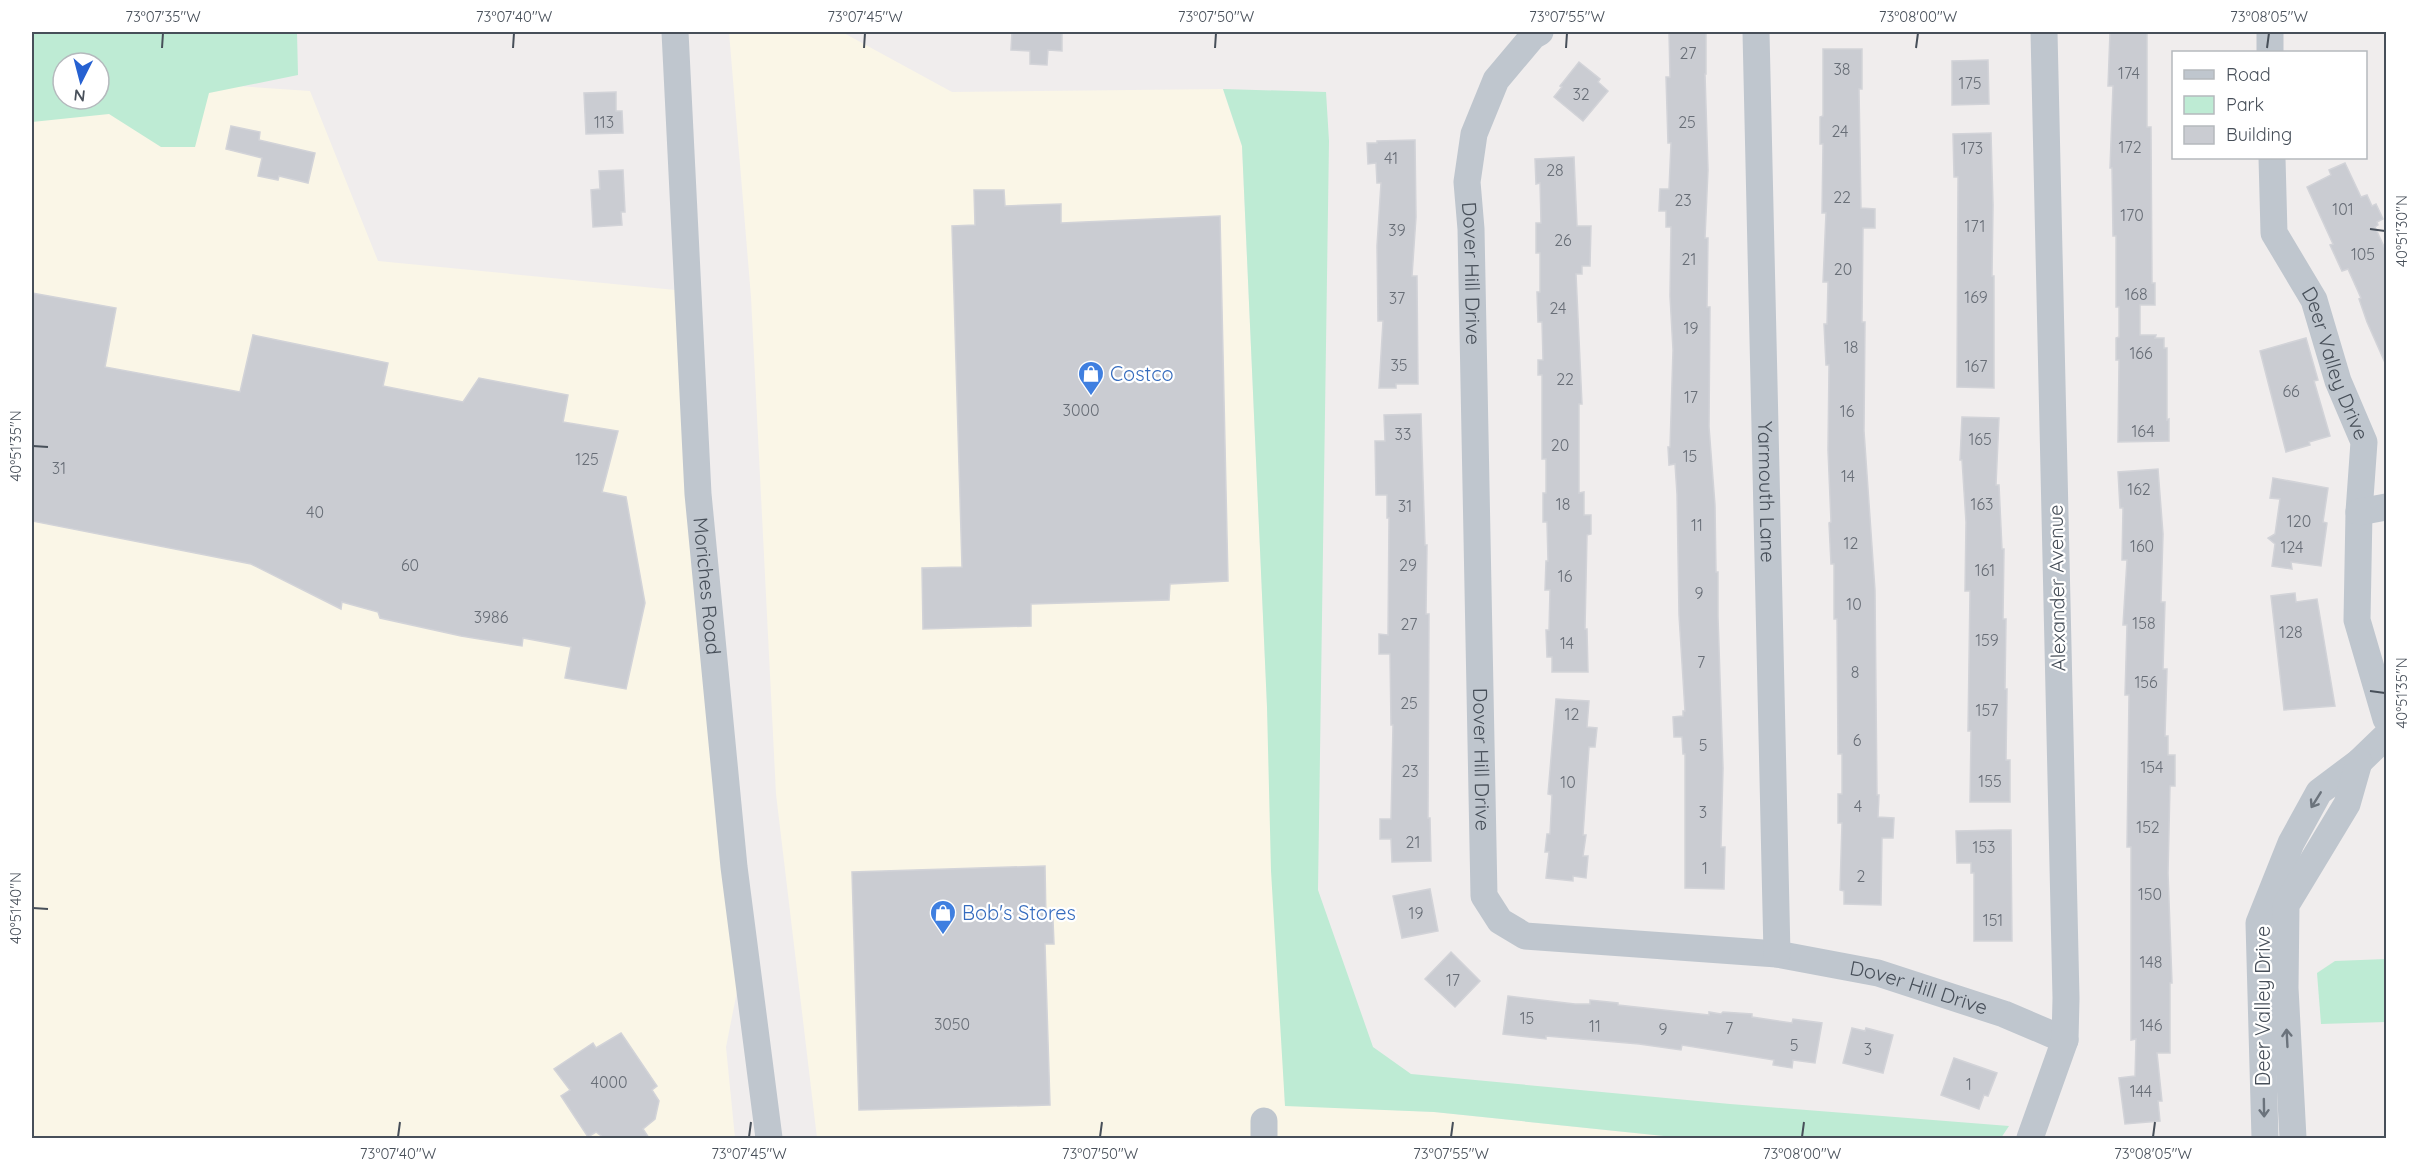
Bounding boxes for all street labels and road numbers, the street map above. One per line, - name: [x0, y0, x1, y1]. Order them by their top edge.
- street label: Dover Hill Drive: [1457, 201, 1486, 345]
- street label: Deer Valley Drive: [2297, 282, 2375, 444]
- street label: Yarmouth Lane: [1753, 421, 1781, 563]
- street label: Alexander Avenue: [2043, 504, 2070, 672]
- street label: Moriches Road: [688, 516, 726, 656]
- street label: Dover Hill Drive: [1468, 688, 1496, 831]
- street label: Deer Valley Drive: [2250, 926, 2275, 1086]
- street label: Dover Hill Drive: [1848, 955, 1991, 1020]

